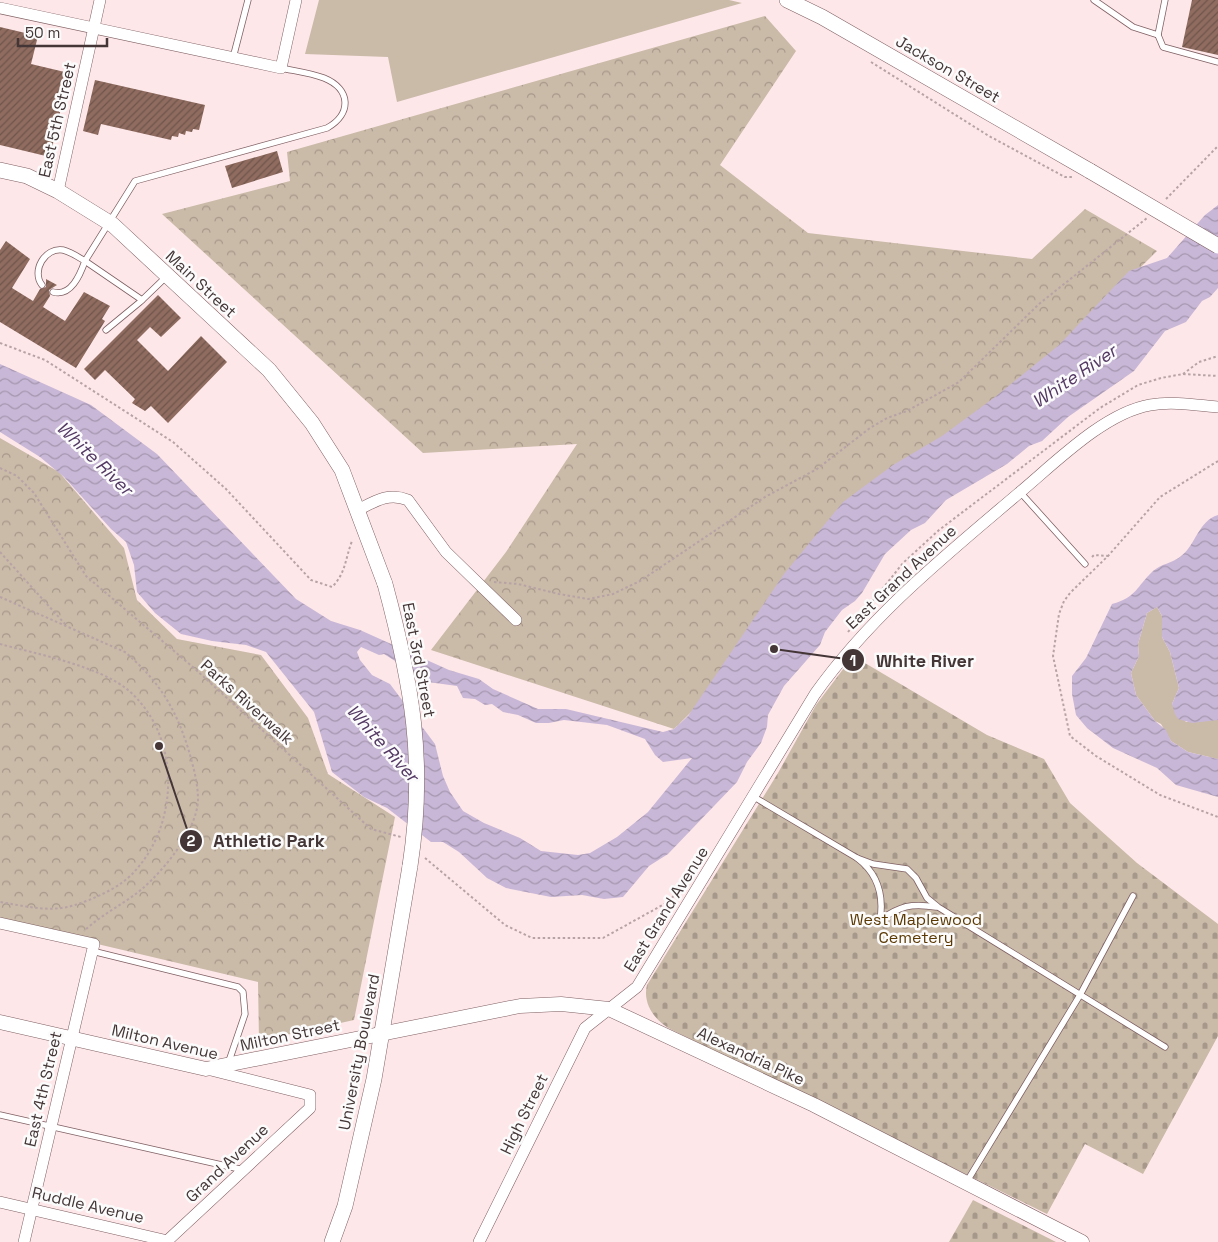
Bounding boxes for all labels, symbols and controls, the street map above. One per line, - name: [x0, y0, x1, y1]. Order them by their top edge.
- scale bar: [18, 15, 106, 47]
- text: 50 m: [25, 23, 60, 42]
- street label: Jackson Street: [892, 31, 1004, 107]
- street label: East 5th Street: [34, 60, 80, 180]
- street label: Main Street: [161, 246, 241, 322]
- water label: White River: [1027, 338, 1122, 413]
- water label: White River: [52, 416, 139, 501]
- street label: East Grand Avenue: [841, 520, 961, 634]
- street label: East 3rd Street: [398, 601, 440, 719]
- callout: White River: [840, 644, 984, 677]
- text: White River: [876, 649, 974, 672]
- text: 1: [850, 651, 856, 670]
- street label: Parks Riverwalk: [196, 655, 298, 749]
- water label: White River: [342, 699, 425, 788]
- callout: Athletic Park: [178, 824, 335, 857]
- text: Athletic Park: [213, 829, 325, 852]
- text: 2: [187, 831, 196, 850]
- street label: East Grand Avenue: [619, 842, 713, 976]
- park label: West Maplewood Cemetery: [850, 909, 982, 948]
- street label: University Boulevard: [334, 972, 384, 1132]
- street label: Milton Street: [238, 1014, 342, 1056]
- street label: Milton Avenue: [110, 1020, 220, 1064]
- street label: Alexandria Pike: [694, 1022, 808, 1090]
- street label: East 4th Street: [19, 1029, 67, 1149]
- street label: High Street: [495, 1070, 553, 1158]
- street label: Grand Avenue: [181, 1119, 273, 1207]
- street label: Ruddle Avenue: [30, 1182, 146, 1228]

